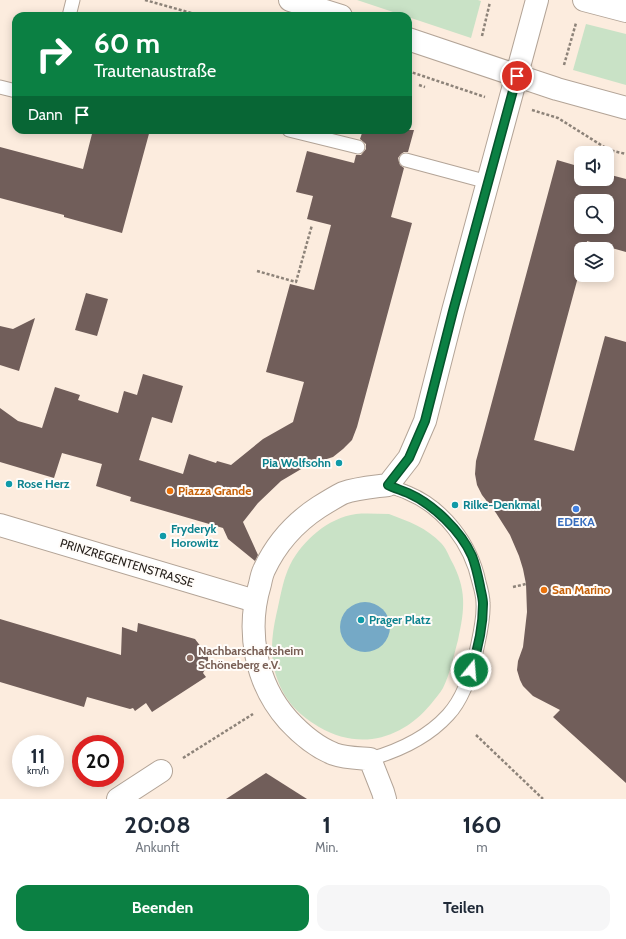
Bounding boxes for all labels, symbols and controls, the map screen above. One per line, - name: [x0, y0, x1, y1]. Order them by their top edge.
- text: 60 m: [94, 26, 160, 60]
- icon: right: [28, 28, 80, 80]
- pin: [500, 59, 534, 93]
- text: Trautenaustraße: [94, 60, 216, 82]
- icon: arrive: [506, 65, 528, 87]
- icon: arrive: [71, 104, 93, 126]
- text: Dann: [28, 106, 63, 124]
- map controls: [574, 146, 614, 282]
- button: sound: [574, 146, 614, 186]
- button: search: [574, 194, 614, 234]
- button: layers: [574, 242, 614, 282]
- place label: Pia Wolfsohn: [262, 455, 331, 470]
- marker: Pia Wolfsohn: [334, 458, 344, 468]
- place label: Rose Herz: [17, 476, 70, 491]
- marker: Rose Herz: [4, 479, 14, 489]
- place label: Piazza Grande: [178, 483, 251, 498]
- marker: Piazza Grande: [165, 486, 175, 496]
- place label: Rilke-Denkmal: [463, 497, 540, 512]
- marker: Rilke-Denkmal: [450, 500, 460, 510]
- marker: EDEKA: [571, 504, 581, 514]
- place label: EDEKA: [557, 514, 595, 529]
- place label: Fryderyk Horowitz: [171, 521, 219, 550]
- marker: Fryderyk Horowitz: [158, 531, 168, 541]
- street label: PRINZREGENTENSTRASSE: [58, 535, 196, 590]
- place label: San Marino: [552, 582, 611, 597]
- marker: San Marino: [539, 585, 549, 595]
- place label: Prager Platz: [369, 612, 431, 627]
- marker: Prager Platz: [356, 615, 366, 625]
- place label: Nachbarschaftsheim Schöneberg e.V.: [198, 643, 304, 672]
- position arrow: [450, 649, 492, 691]
- marker: Nachbarschaftsheim Schöneberg e.V.: [185, 653, 195, 663]
- speed limit sign: 20: [72, 735, 124, 787]
- text: 11: [31, 744, 45, 768]
- text: km/h: [27, 764, 49, 777]
- text: 20:08: [124, 810, 191, 839]
- text: 1: [322, 810, 331, 839]
- text: 160: [462, 810, 502, 839]
- text: Ankunft: [136, 839, 179, 855]
- text: Min.: [315, 839, 338, 855]
- text: m: [476, 839, 488, 855]
- button: Beenden: [16, 885, 309, 931]
- button: Teilen: [317, 885, 610, 931]

